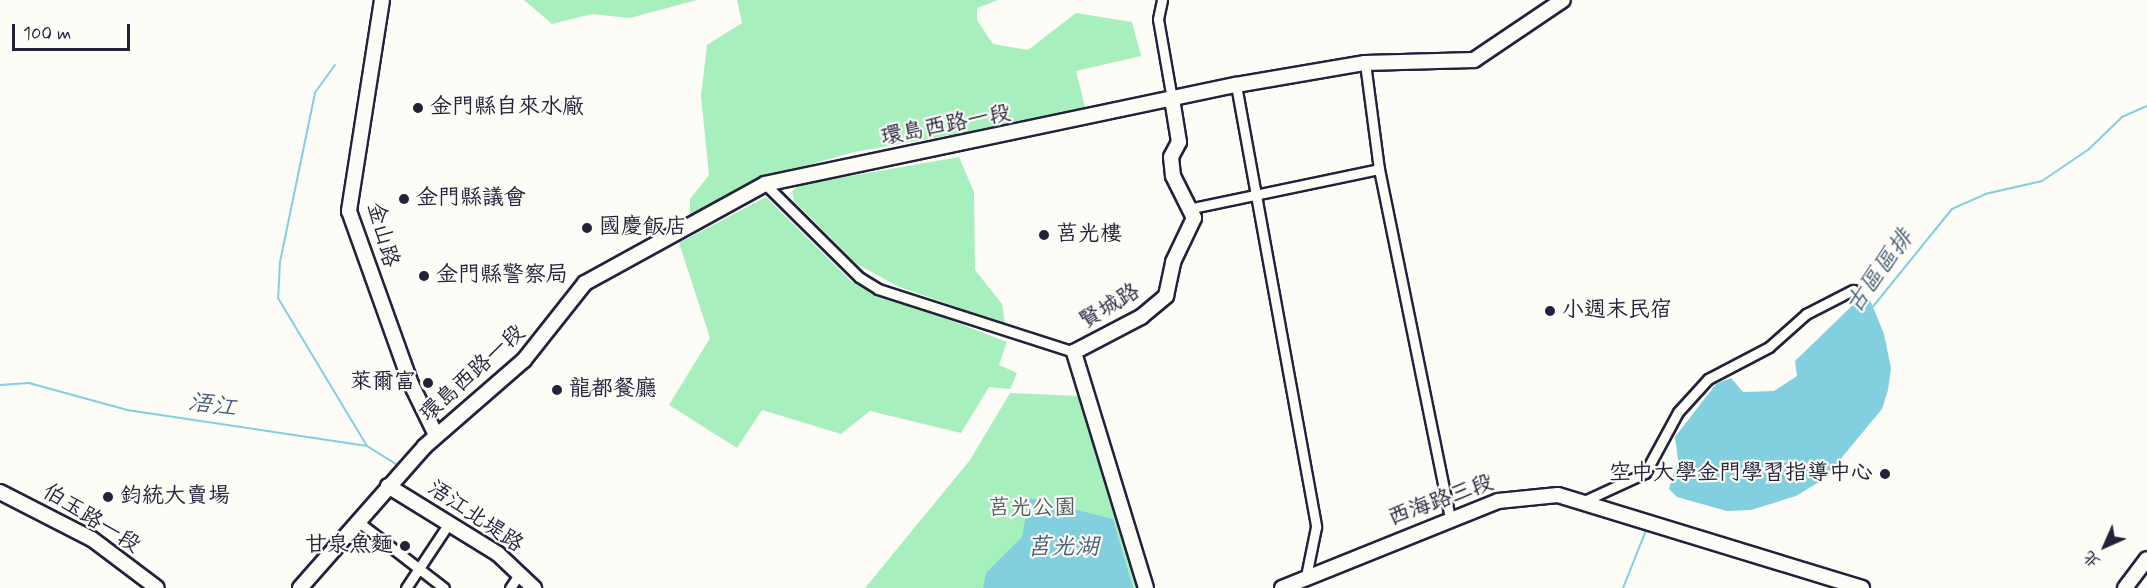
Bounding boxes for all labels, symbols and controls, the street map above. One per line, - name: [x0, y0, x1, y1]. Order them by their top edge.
- scale bar: [15, 12, 134, 50]
- text: 100 m: [23, 22, 71, 46]
- place label: 金門縣自來水廠: [430, 95, 584, 121]
- street label: 環島西路一段: [879, 100, 1013, 152]
- marker: 金門縣自來水廠: [411, 101, 425, 115]
- place label: 金門縣議會: [416, 186, 526, 212]
- marker: 金門縣議會: [397, 192, 411, 206]
- street label: 金山路: [361, 200, 403, 270]
- place label: 國慶飯店: [599, 215, 687, 241]
- marker: 國慶飯店: [580, 221, 594, 235]
- place label: 莒光樓: [1056, 222, 1122, 248]
- water label: 古區區排: [1840, 225, 1920, 319]
- marker: 莒光樓: [1037, 228, 1051, 242]
- place label: 金門縣警察局: [436, 263, 568, 289]
- marker: 金門縣警察局: [417, 269, 431, 283]
- street label: 賢城路: [1075, 279, 1145, 335]
- place label: 小週末民宿: [1562, 298, 1672, 324]
- marker: 小週末民宿: [1543, 304, 1557, 318]
- street label: 環島西路一段: [415, 320, 531, 428]
- place label: 萊爾富: [350, 370, 416, 396]
- marker: 萊爾富: [421, 376, 435, 390]
- place label: 龍都餐廳: [569, 377, 657, 403]
- marker: 龍都餐廳: [550, 383, 564, 397]
- water label: 浯江: [186, 388, 238, 424]
- place label: 空中大學金門學習指導中心: [1609, 461, 1873, 487]
- marker: 空中大學金門學習指導中心: [1878, 467, 1892, 481]
- street label: 西海路三段: [1385, 470, 1497, 532]
- street label: 浯江北堤路: [422, 475, 528, 559]
- street label: 伯玉路一段: [37, 479, 145, 559]
- place label: 鈞統大賣場: [120, 484, 230, 510]
- marker: 鈞統大賣場: [101, 490, 115, 504]
- park label: 莒光公園: [988, 496, 1076, 522]
- north arrow: [2075, 516, 2135, 576]
- place label: 甘泉魚麵: [305, 533, 393, 559]
- water label: 莒光湖: [1027, 534, 1099, 562]
- marker: 甘泉魚麵: [398, 539, 412, 553]
- text: 北: [2079, 546, 2105, 572]

